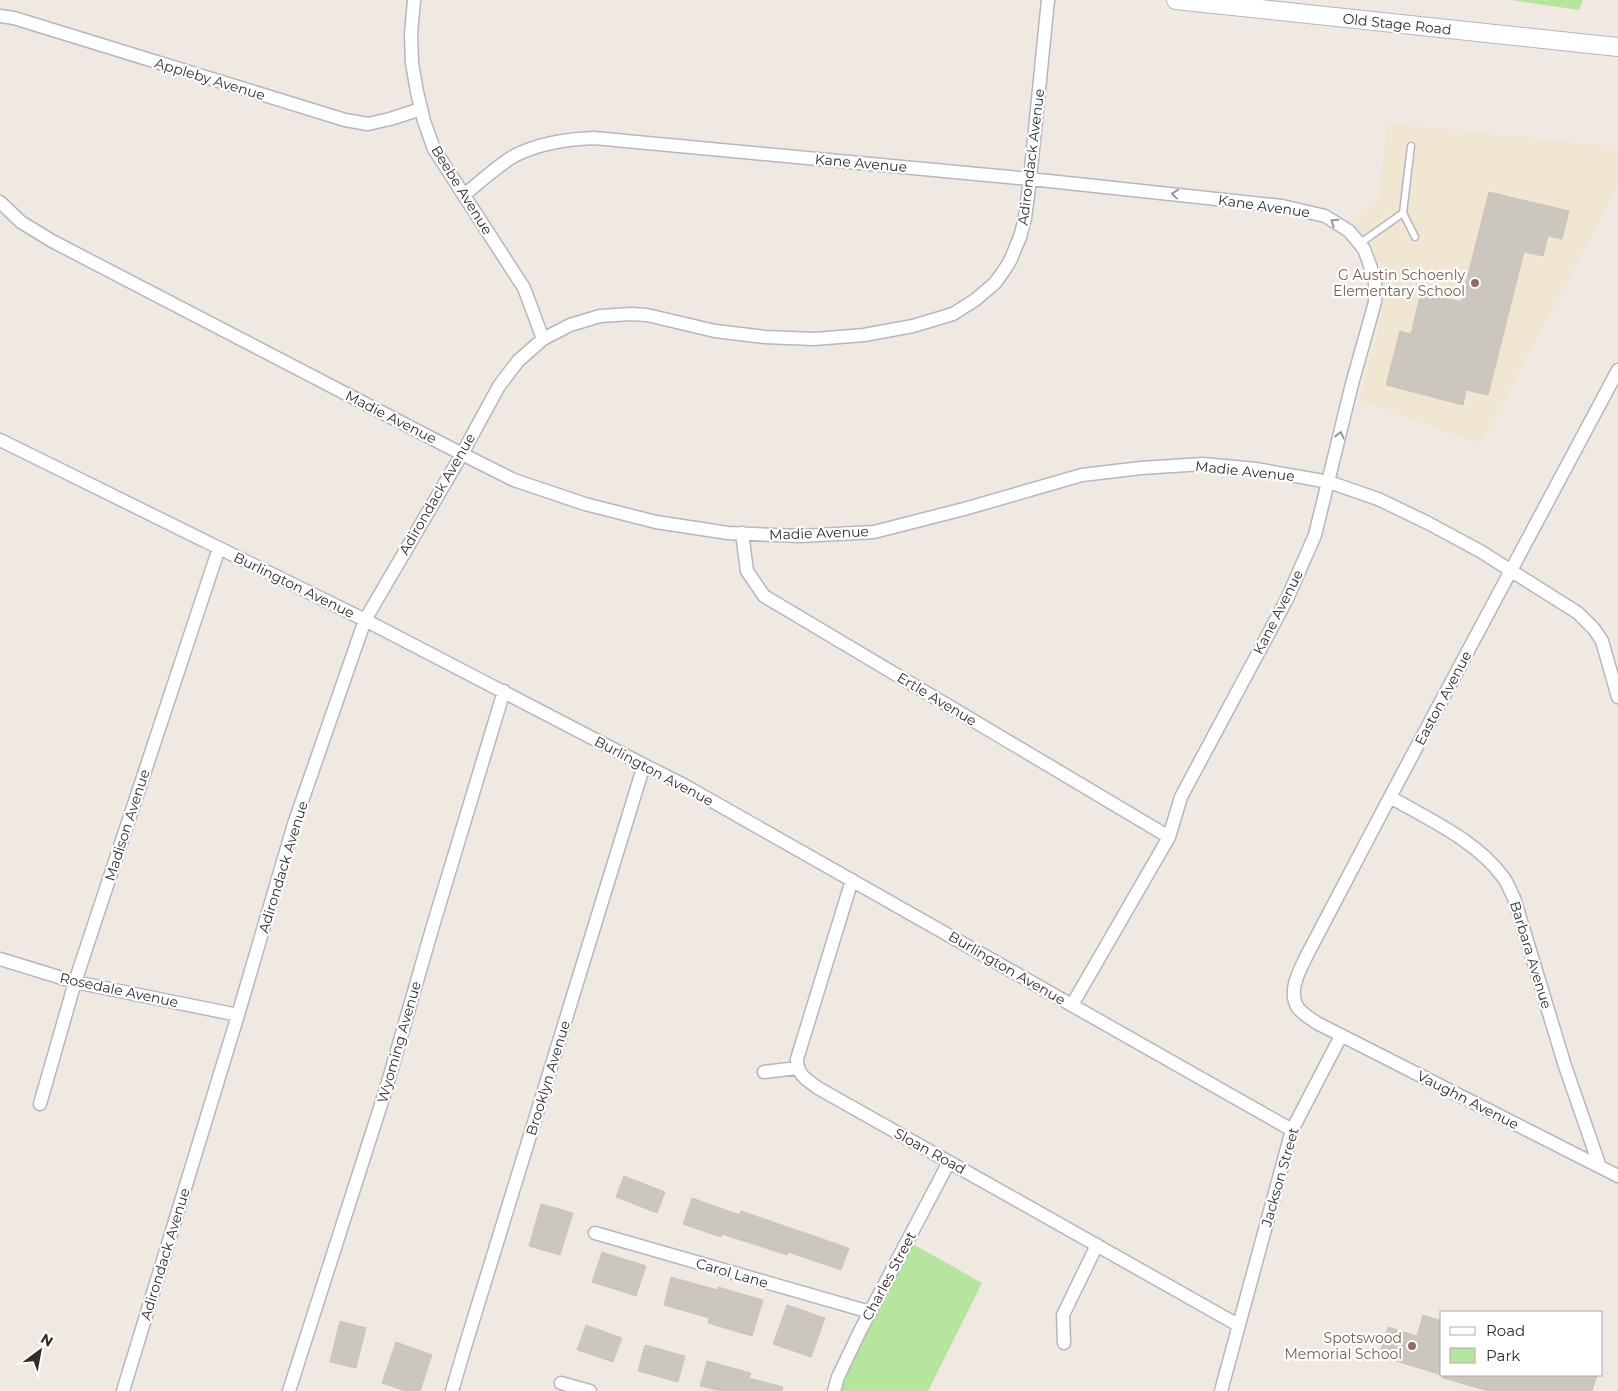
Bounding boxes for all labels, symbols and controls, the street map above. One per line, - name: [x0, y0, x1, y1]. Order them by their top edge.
- street label: Old Stage Road: [1342, 9, 1452, 39]
- street label: Appleby Avenue: [153, 54, 267, 104]
- street label: Adirondack Avenue: [1014, 88, 1048, 226]
- street label: Beebe Avenue: [427, 142, 497, 238]
- street label: Kane Avenue: [814, 150, 908, 176]
- one-way arrow: [1171, 189, 1179, 200]
- street label: Kane Avenue: [1217, 191, 1311, 221]
- one-way arrow: [1331, 219, 1340, 228]
- place label: G Austin Schoenly Elementary School: [1333, 266, 1465, 300]
- marker: G Austin Schoenly Elementary School: [1469, 277, 1481, 289]
- street label: Madie Avenue: [342, 386, 440, 448]
- street label: Adirondack Avenue: [395, 430, 479, 558]
- one-way arrow: [1334, 430, 1345, 439]
- street label: Madie Avenue: [1194, 457, 1296, 485]
- street label: Madie Avenue: [769, 522, 869, 544]
- street label: Burlington Avenue: [231, 548, 357, 622]
- street label: Kane Avenue: [1249, 567, 1307, 657]
- street label: Easton Avenue: [1411, 648, 1475, 748]
- street label: Ertle Avenue: [894, 668, 980, 730]
- street label: Burlington Avenue: [591, 732, 717, 810]
- street label: Madison Avenue: [100, 767, 154, 883]
- street label: Adirondack Avenue: [254, 799, 312, 935]
- street label: Barbara Avenue: [1506, 899, 1556, 1011]
- street label: Burlington Avenue: [945, 927, 1069, 1009]
- street label: Rosedale Avenue: [58, 969, 180, 1011]
- street label: Wyoming Avenue: [373, 979, 425, 1105]
- street label: Brooklyn Avenue: [522, 1018, 574, 1138]
- street label: Vaughn Avenue: [1414, 1067, 1522, 1133]
- street label: Sloan Road: [891, 1124, 969, 1178]
- street label: Jackson Street: [1257, 1125, 1303, 1230]
- street label: Adirondack Avenue: [136, 1186, 194, 1322]
- street label: Charles Street: [858, 1228, 920, 1324]
- street label: Carol Lane: [694, 1254, 770, 1292]
- legend: [1440, 1311, 1603, 1376]
- text: Road: [1486, 1321, 1525, 1340]
- north arrow: [15, 1326, 65, 1376]
- text: N: [37, 1329, 56, 1351]
- place label: Spotswood Memorial School: [1284, 1329, 1402, 1363]
- marker: Spotswood Memorial School: [1406, 1340, 1418, 1352]
- text: Park: [1486, 1346, 1520, 1365]

